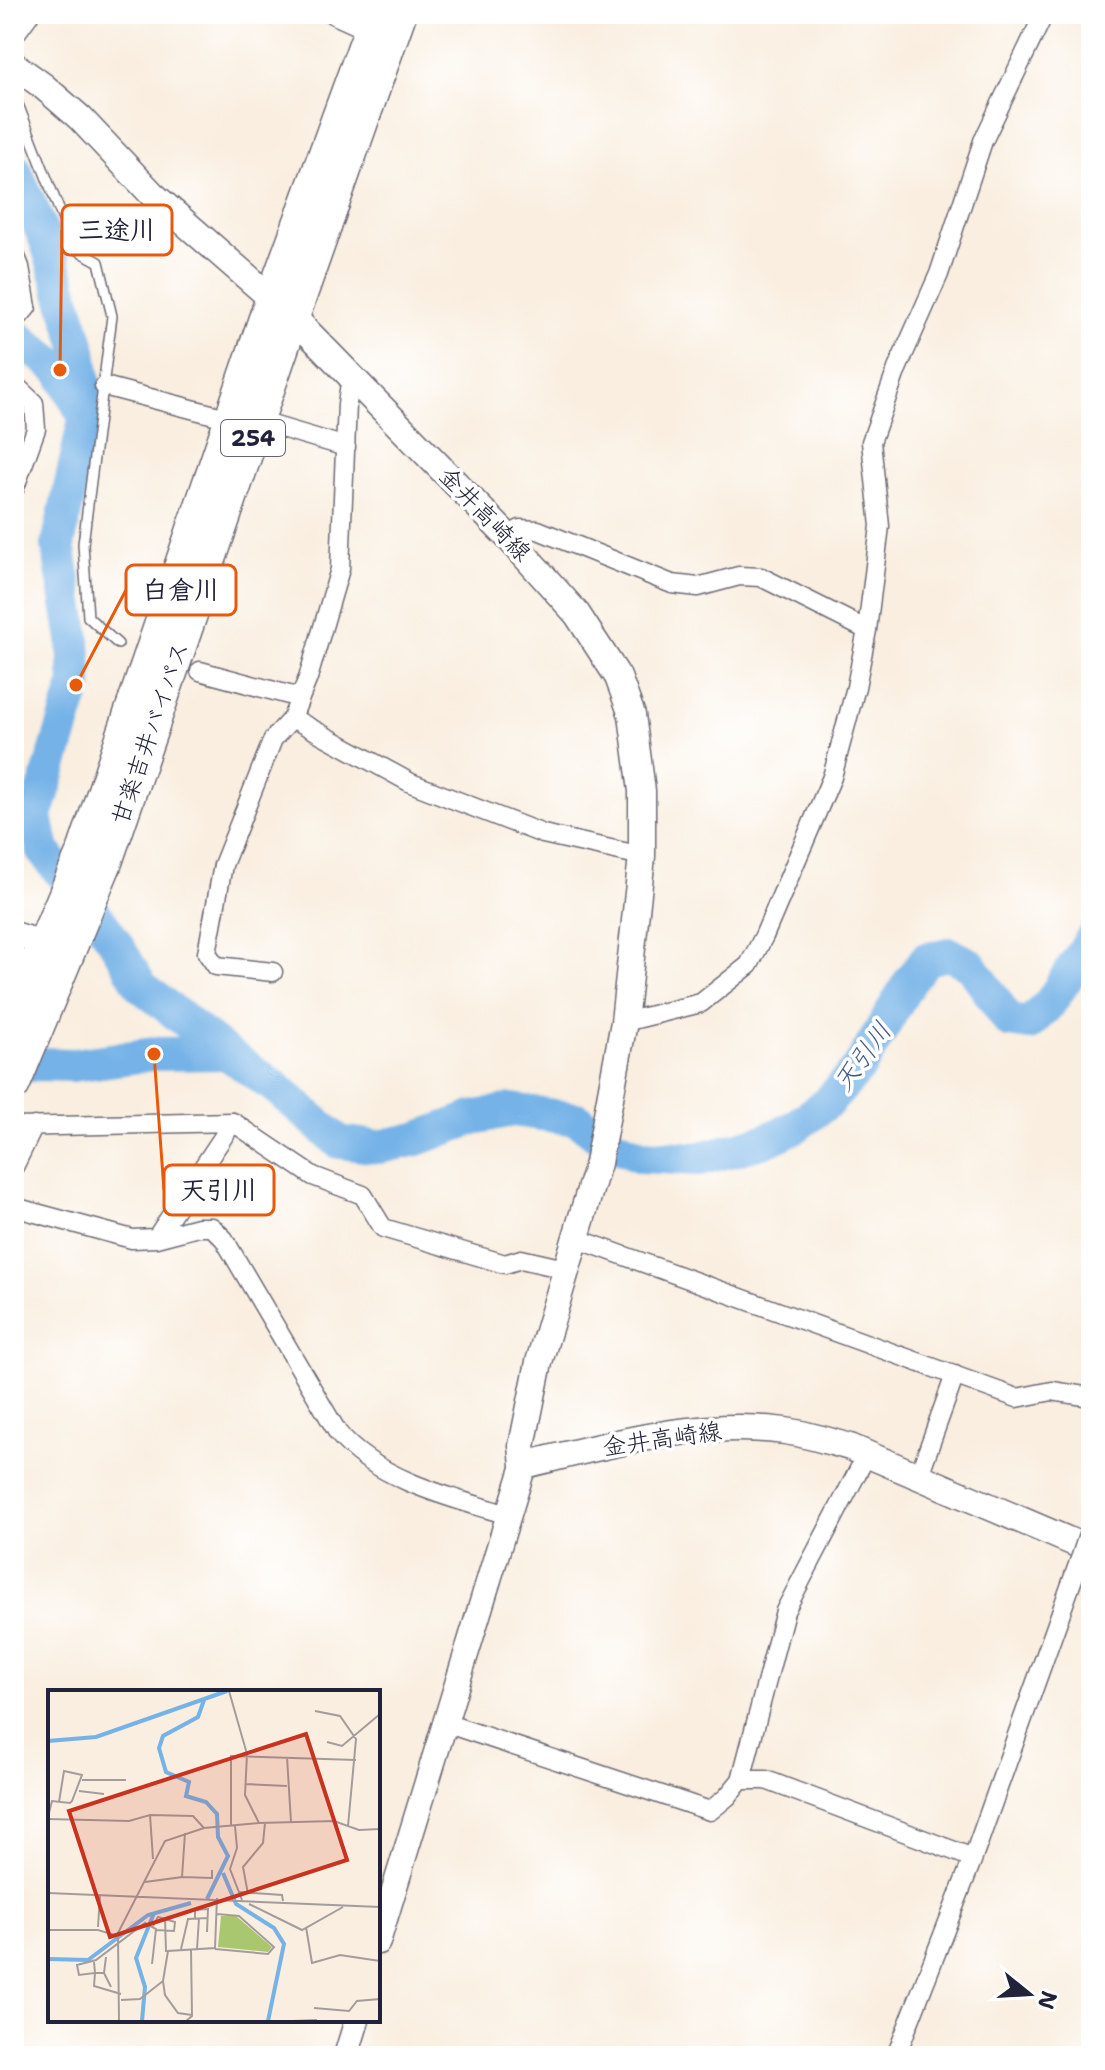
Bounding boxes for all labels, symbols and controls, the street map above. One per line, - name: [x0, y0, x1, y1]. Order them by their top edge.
- callout: 三途川: [62, 205, 172, 255]
- text: 三途川: [78, 212, 156, 247]
- road number: 254: [221, 420, 285, 456]
- street label: 金井高崎線: [432, 460, 538, 568]
- callout: 白倉川: [126, 565, 236, 615]
- text: 白倉川: [142, 572, 220, 607]
- street label: 甘楽吉井バイパス: [104, 637, 196, 829]
- water label: 天引川: [825, 1014, 899, 1098]
- callout: 天引川: [164, 1165, 274, 1215]
- text: 天引川: [180, 1172, 258, 1207]
- street label: 金井高崎線: [600, 1415, 724, 1463]
- inset map: [48, 1690, 380, 2022]
- north arrow: [989, 1954, 1069, 2034]
- text: N: [1031, 1987, 1064, 2013]

